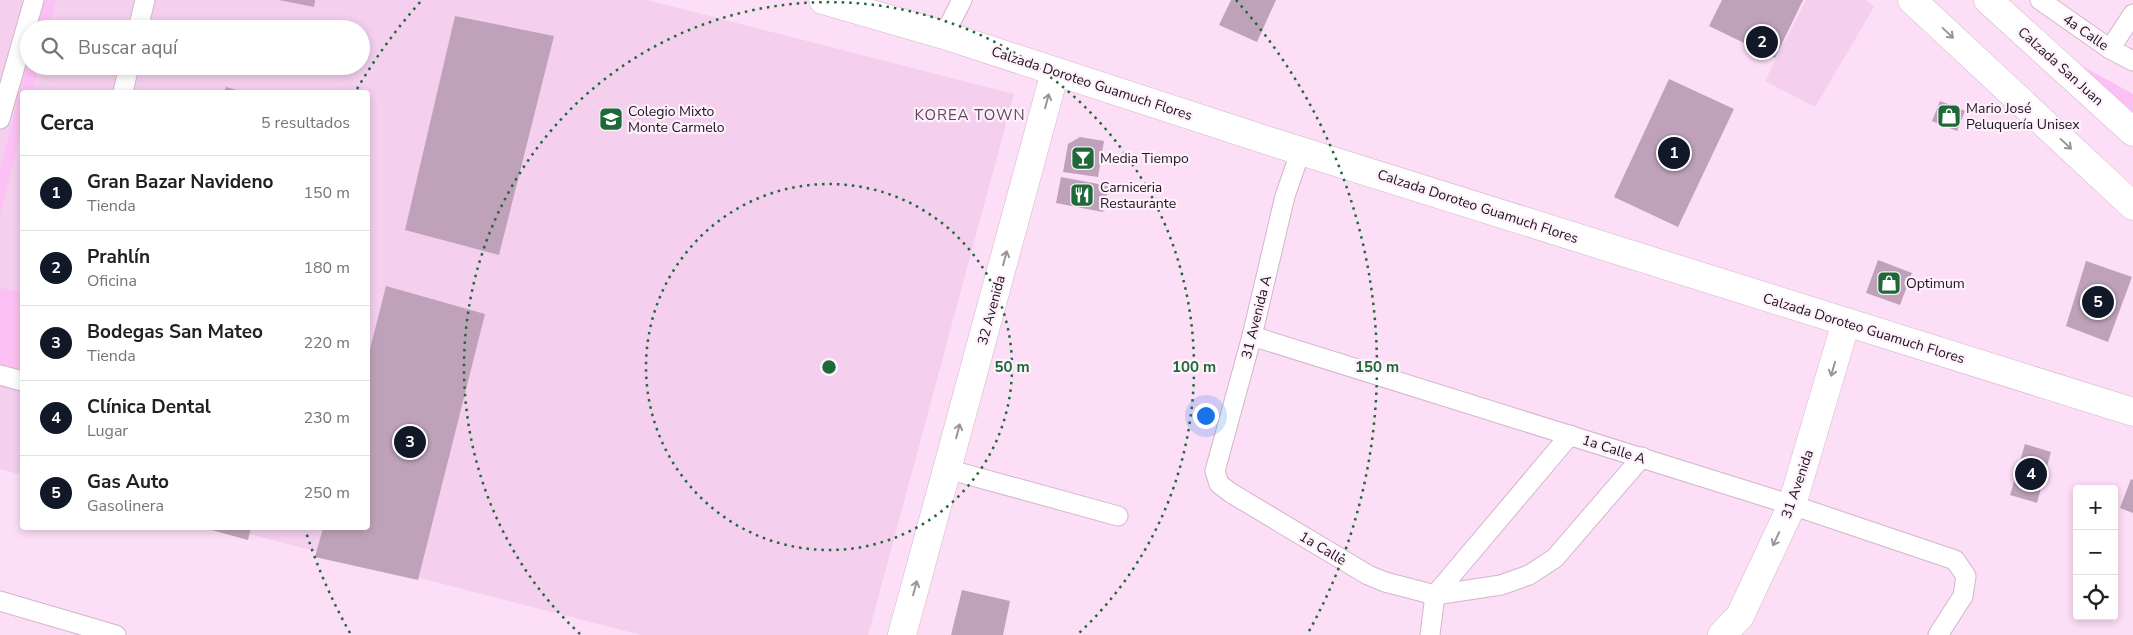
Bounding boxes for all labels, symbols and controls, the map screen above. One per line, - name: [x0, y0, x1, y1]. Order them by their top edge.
- street label: 4a Calle: [2059, 10, 2112, 55]
- search box: [20, 20, 370, 75]
- pin: 2: [1746, 23, 1778, 61]
- street label: Calzada San Juan: [2014, 23, 2108, 110]
- one-way arrow: [1941, 27, 1954, 39]
- icon: search: [38, 34, 66, 62]
- text: Buscar aquí: [78, 35, 177, 61]
- street label: Calzada Doroteo Guamuch Flores: [989, 42, 1195, 125]
- one-way arrow: [1043, 93, 1052, 109]
- place label: Mario José Peluquería Unisex: [1966, 99, 2080, 134]
- place label: Colegio Mixto Monte Carmelo: [628, 102, 725, 137]
- shop icon: Mario José Peluquería Unisex: [1936, 103, 1962, 129]
- district label: KOREA TOWN: [914, 105, 1026, 125]
- school or university icon: Colegio Mixto Monte Carmelo: [598, 106, 624, 132]
- text: Cerca: [40, 109, 94, 137]
- text: 5 resultados: [261, 112, 350, 134]
- pin: 1: [1658, 134, 1690, 172]
- one-way arrow: [2060, 138, 2073, 150]
- bar icon: Media Tiempo: [1070, 145, 1096, 171]
- place label: Media Tiempo: [1100, 149, 1189, 168]
- street label: Calzada Doroteo Guamuch Flores: [1375, 165, 1581, 248]
- text: Gran Bazar Navideno: [87, 169, 273, 195]
- place label: Carniceria Restaurante: [1100, 178, 1176, 213]
- text: 1: [51, 182, 61, 204]
- text: 150 m: [303, 182, 350, 204]
- restaurant icon: Carniceria Restaurante: [1069, 182, 1095, 208]
- text: Tienda: [87, 195, 136, 217]
- text: Prahlín: [87, 244, 150, 270]
- one-way arrow: [1001, 250, 1010, 266]
- text: 2: [51, 257, 61, 279]
- text: 180 m: [303, 257, 350, 279]
- text: Oficina: [87, 270, 137, 292]
- shop icon: Optimum: [1876, 270, 1902, 296]
- street label: 32 Avenida: [973, 273, 1010, 347]
- street label: 31 Avenida A: [1237, 273, 1276, 361]
- place label: Optimum: [1906, 274, 1965, 293]
- pin: 5: [2082, 283, 2114, 321]
- street label: Calzada Doroteo Guamuch Flores: [1761, 289, 1967, 368]
- text: Bodegas San Mateo: [87, 319, 263, 345]
- text: 3: [51, 332, 61, 354]
- text: 220 m: [303, 332, 350, 354]
- text: Tienda: [87, 345, 136, 367]
- text: 50 m: [994, 357, 1030, 377]
- text: 100 m: [1172, 357, 1216, 377]
- text: 150 m: [1355, 357, 1399, 377]
- centre of rings: [820, 358, 838, 376]
- one-way arrow: [1827, 360, 1837, 376]
- text: Clínica Dental: [87, 394, 211, 420]
- your location: [1193, 403, 1219, 429]
- text: 4: [51, 407, 61, 429]
- text: 230 m: [303, 407, 350, 429]
- text: Lugar: [87, 420, 128, 442]
- pin: 3: [394, 423, 426, 461]
- one-way arrow: [953, 424, 963, 440]
- street label: 1a Calle A: [1580, 430, 1648, 469]
- street label: 31 Avenida: [1777, 447, 1818, 521]
- pin: 4: [2015, 455, 2047, 493]
- text: Gas Auto: [87, 469, 169, 495]
- text: 5: [51, 482, 61, 504]
- text: 250 m: [303, 482, 350, 504]
- map controls: [2073, 485, 2118, 620]
- button: +: [2073, 485, 2118, 530]
- text: Gasolinera: [87, 495, 164, 517]
- street label: 1a Calle: [1296, 527, 1350, 570]
- button: −: [2073, 530, 2118, 575]
- one-way arrow: [1771, 531, 1781, 546]
- button: locate: [2073, 575, 2118, 620]
- one-way arrow: [910, 580, 920, 596]

